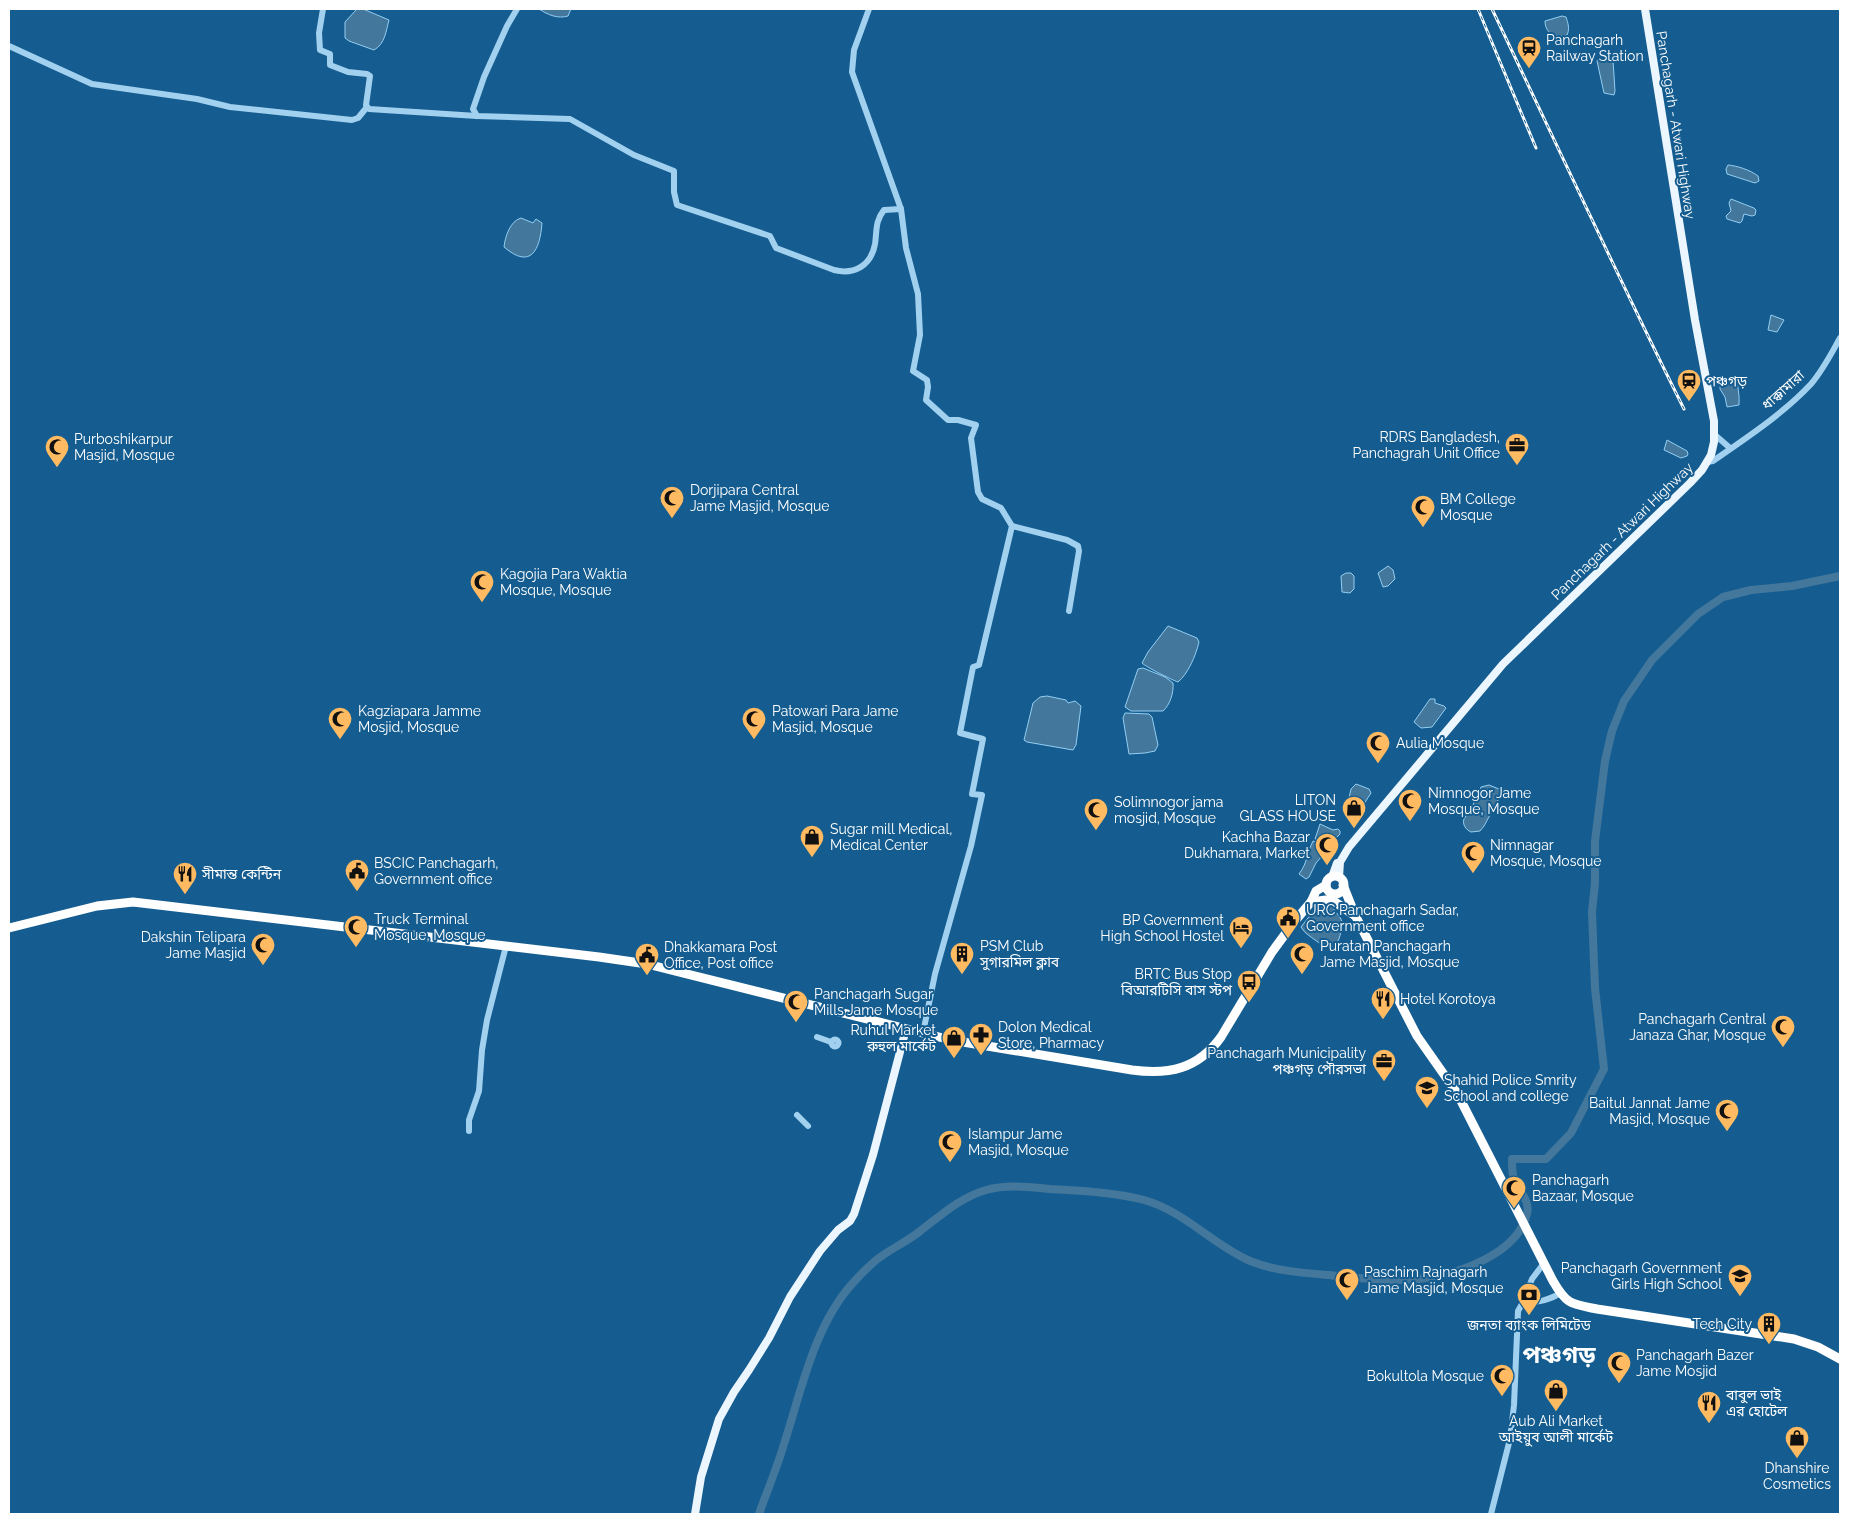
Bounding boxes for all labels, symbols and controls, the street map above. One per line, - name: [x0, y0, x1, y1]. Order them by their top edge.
- street label: Panchagarh - Atwari Highway: [1653, 30, 1699, 221]
- place label: Panchagarh Railway Station: [1546, 32, 1644, 64]
- station icon: Panchagarh Railway Station: [1516, 35, 1542, 69]
- street label: ধাক্কামারা: [1759, 367, 1808, 413]
- station icon: পঞ্চগড়: [1676, 368, 1702, 402]
- place label: পঞ্চগড়: [1706, 373, 1748, 389]
- place label: RDRS Bangladesh, Panchagrah Unit Office: [1353, 429, 1500, 461]
- place label: Purboshikarpur Masjid, Mosque: [74, 431, 175, 463]
- office icon: RDRS Bangladesh, Panchagrah Unit Office: [1504, 432, 1530, 466]
- mosque icon: Purboshikarpur Masjid, Mosque: [44, 434, 70, 468]
- street label: Panchagarh - Atwari Highway: [1548, 459, 1696, 603]
- place label: Dorjipara Central Jame Masjid, Mosque: [690, 482, 830, 514]
- mosque icon: Dorjipara Central Jame Masjid, Mosque: [659, 485, 685, 519]
- place label: BM College Mosque: [1440, 491, 1516, 523]
- mosque icon: BM College Mosque: [1410, 494, 1436, 528]
- place label: Kagojia Para Waktia Mosque, Mosque: [500, 566, 627, 598]
- mosque icon: Kagojia Para Waktia Mosque, Mosque: [469, 569, 495, 603]
- place label: Kagziapara Jamme Mosjid, Mosque: [358, 703, 481, 735]
- place label: Patowari Para Jame Masjid, Mosque: [772, 703, 899, 735]
- mosque icon: Kagziapara Jamme Mosjid, Mosque: [327, 706, 353, 740]
- mosque icon: Patowari Para Jame Masjid, Mosque: [741, 706, 767, 740]
- mosque icon: Aulia Mosque: [1365, 730, 1391, 764]
- place label: Aulia Mosque: [1396, 735, 1484, 751]
- place label: Nimnogor Jame Mosque, Mosque: [1428, 785, 1540, 817]
- mosque icon: Nimnogor Jame Mosque, Mosque: [1397, 788, 1423, 822]
- place label: LITON GLASS HOUSE: [1239, 792, 1336, 824]
- place label: Solimnogor jama mosjid, Mosque: [1114, 794, 1223, 826]
- shop icon: LITON GLASS HOUSE: [1341, 795, 1367, 829]
- mosque icon: Solimnogor jama mosjid, Mosque: [1083, 797, 1109, 831]
- place label: Sugar mill Medical, Medical Center: [830, 821, 952, 853]
- shop icon: Sugar mill Medical, Medical Center: [799, 824, 825, 858]
- place label: Kachha Bazar Dukhamara, Market: [1184, 829, 1310, 861]
- mosque icon: Kachha Bazar Dukhamara, Market: [1314, 832, 1340, 866]
- place label: Nimnagar Mosque, Mosque: [1490, 837, 1602, 869]
- mosque icon: Nimnagar Mosque, Mosque: [1460, 840, 1486, 874]
- place label: BSCIC Panchagarh, Government office: [374, 855, 498, 887]
- public building icon: BSCIC Panchagarh, Government office: [344, 858, 370, 892]
- restaurant icon: সীমান্ত কেন্টিন: [172, 861, 198, 895]
- place label: সীমান্ত কেন্টিন: [201, 866, 282, 882]
- place label: URC Panchagarh Sadar, Government office: [1306, 902, 1459, 934]
- public building icon: URC Panchagarh Sadar, Government office: [1275, 905, 1301, 939]
- place label: Truck Terminal Mosque, Mosque: [374, 911, 486, 943]
- place label: BP Government High School Hostel: [1100, 912, 1224, 944]
- mosque icon: Truck Terminal Mosque, Mosque: [343, 914, 369, 948]
- hotel icon: BP Government High School Hostel: [1228, 915, 1254, 949]
- place label: Dakshin Telipara Jame Masjid: [141, 929, 246, 961]
- mosque icon: Dakshin Telipara Jame Masjid: [250, 932, 276, 966]
- place label: PSM Club সুগারমিল ক্লাব: [979, 938, 1060, 971]
- place label: Puratan Panchagarh Jame Masjid, Mosque: [1320, 938, 1460, 970]
- place label: Dhakkamara Post Office, Post office: [664, 939, 777, 971]
- building icon: PSM Club সুগারমিল ক্লাব: [949, 941, 975, 975]
- mosque icon: Puratan Panchagarh Jame Masjid, Mosque: [1289, 941, 1315, 975]
- public building icon: Dhakkamara Post Office, Post office: [634, 942, 660, 976]
- place label: BRTC Bus Stop বিআরটিসি বাস স্টপ: [1120, 966, 1233, 998]
- bus stop icon: BRTC Bus Stop বিআরটিসি বাস স্টপ: [1236, 969, 1262, 1003]
- place label: Panchagarh Sugar Mills Jame Mosque: [814, 986, 938, 1018]
- restaurant icon: Hotel Korotoya: [1370, 986, 1396, 1020]
- mosque icon: Panchagarh Sugar Mills Jame Mosque: [783, 989, 809, 1023]
- place label: Hotel Korotoya: [1400, 991, 1496, 1007]
- place label: Panchagarh Central Janaza Ghar, Mosque: [1629, 1011, 1766, 1043]
- mosque icon: Panchagarh Central Janaza Ghar, Mosque: [1770, 1014, 1796, 1048]
- place label: Dolon Medical Store, Pharmacy: [998, 1019, 1104, 1051]
- place label: Ruhul Market রুহুল মার্কেট: [851, 1022, 936, 1054]
- pharmacy icon: Dolon Medical Store, Pharmacy: [968, 1022, 994, 1056]
- shop icon: Ruhul Market রুহুল মার্কেট: [941, 1025, 967, 1059]
- place label: Panchagarh Municipality পঞ্চগড় পৌরসভা: [1207, 1045, 1366, 1077]
- office icon: Panchagarh Municipality পঞ্চগড় পৌরসভা: [1371, 1048, 1397, 1082]
- place label: Shahid Police Smrity School and college: [1444, 1072, 1577, 1104]
- school or university icon: Shahid Police Smrity School and college: [1414, 1075, 1440, 1109]
- place label: Baitul Jannat Jame Masjid, Mosque: [1589, 1095, 1710, 1127]
- mosque icon: Baitul Jannat Jame Masjid, Mosque: [1714, 1098, 1740, 1132]
- place label: Islampur Jame Masjid, Mosque: [968, 1126, 1069, 1158]
- mosque icon: Islampur Jame Masjid, Mosque: [937, 1129, 963, 1163]
- place label: Panchagarh Bazaar, Mosque: [1532, 1172, 1634, 1204]
- mosque icon: Panchagarh Bazaar, Mosque: [1501, 1175, 1527, 1209]
- place label: Panchagarh Government Girls High School: [1561, 1260, 1722, 1292]
- school or university icon: Panchagarh Government Girls High School: [1727, 1263, 1753, 1297]
- place label: Paschim Rajnagarh Jame Masjid, Mosque: [1364, 1264, 1504, 1296]
- mosque icon: Paschim Rajnagarh Jame Masjid, Mosque: [1334, 1267, 1360, 1301]
- bank icon: জনতা ব্যাংক লিমিটেড: [1516, 1282, 1542, 1316]
- building icon: Tech City: [1756, 1311, 1782, 1345]
- place label: Tech City: [1692, 1316, 1752, 1332]
- place label: জনতা ব্যাংক লিমিটেড: [1466, 1317, 1592, 1333]
- district label: পঞ্চগড়: [1523, 1340, 1596, 1369]
- place label: Panchagarh Bazer Jame Mosjid: [1636, 1347, 1754, 1379]
- mosque icon: Panchagarh Bazer Jame Mosjid: [1606, 1350, 1632, 1384]
- mosque icon: Bokultola Mosque: [1489, 1363, 1515, 1397]
- place label: Bokultola Mosque: [1366, 1368, 1484, 1384]
- shop icon: Aub Ali Market আইয়ুব আলী মার্কেট: [1543, 1378, 1569, 1412]
- place label: বাবুল ভাই এর হোটেল: [1725, 1387, 1788, 1419]
- restaurant icon: বাবুল ভাই এর হোটেল: [1696, 1390, 1722, 1424]
- place label: Aub Ali Market আইয়ুব আলী মার্কেট: [1498, 1413, 1614, 1447]
- shop icon: Dhanshire Cosmetics: [1784, 1425, 1810, 1459]
- place label: Dhanshire Cosmetics: [1763, 1460, 1831, 1492]

